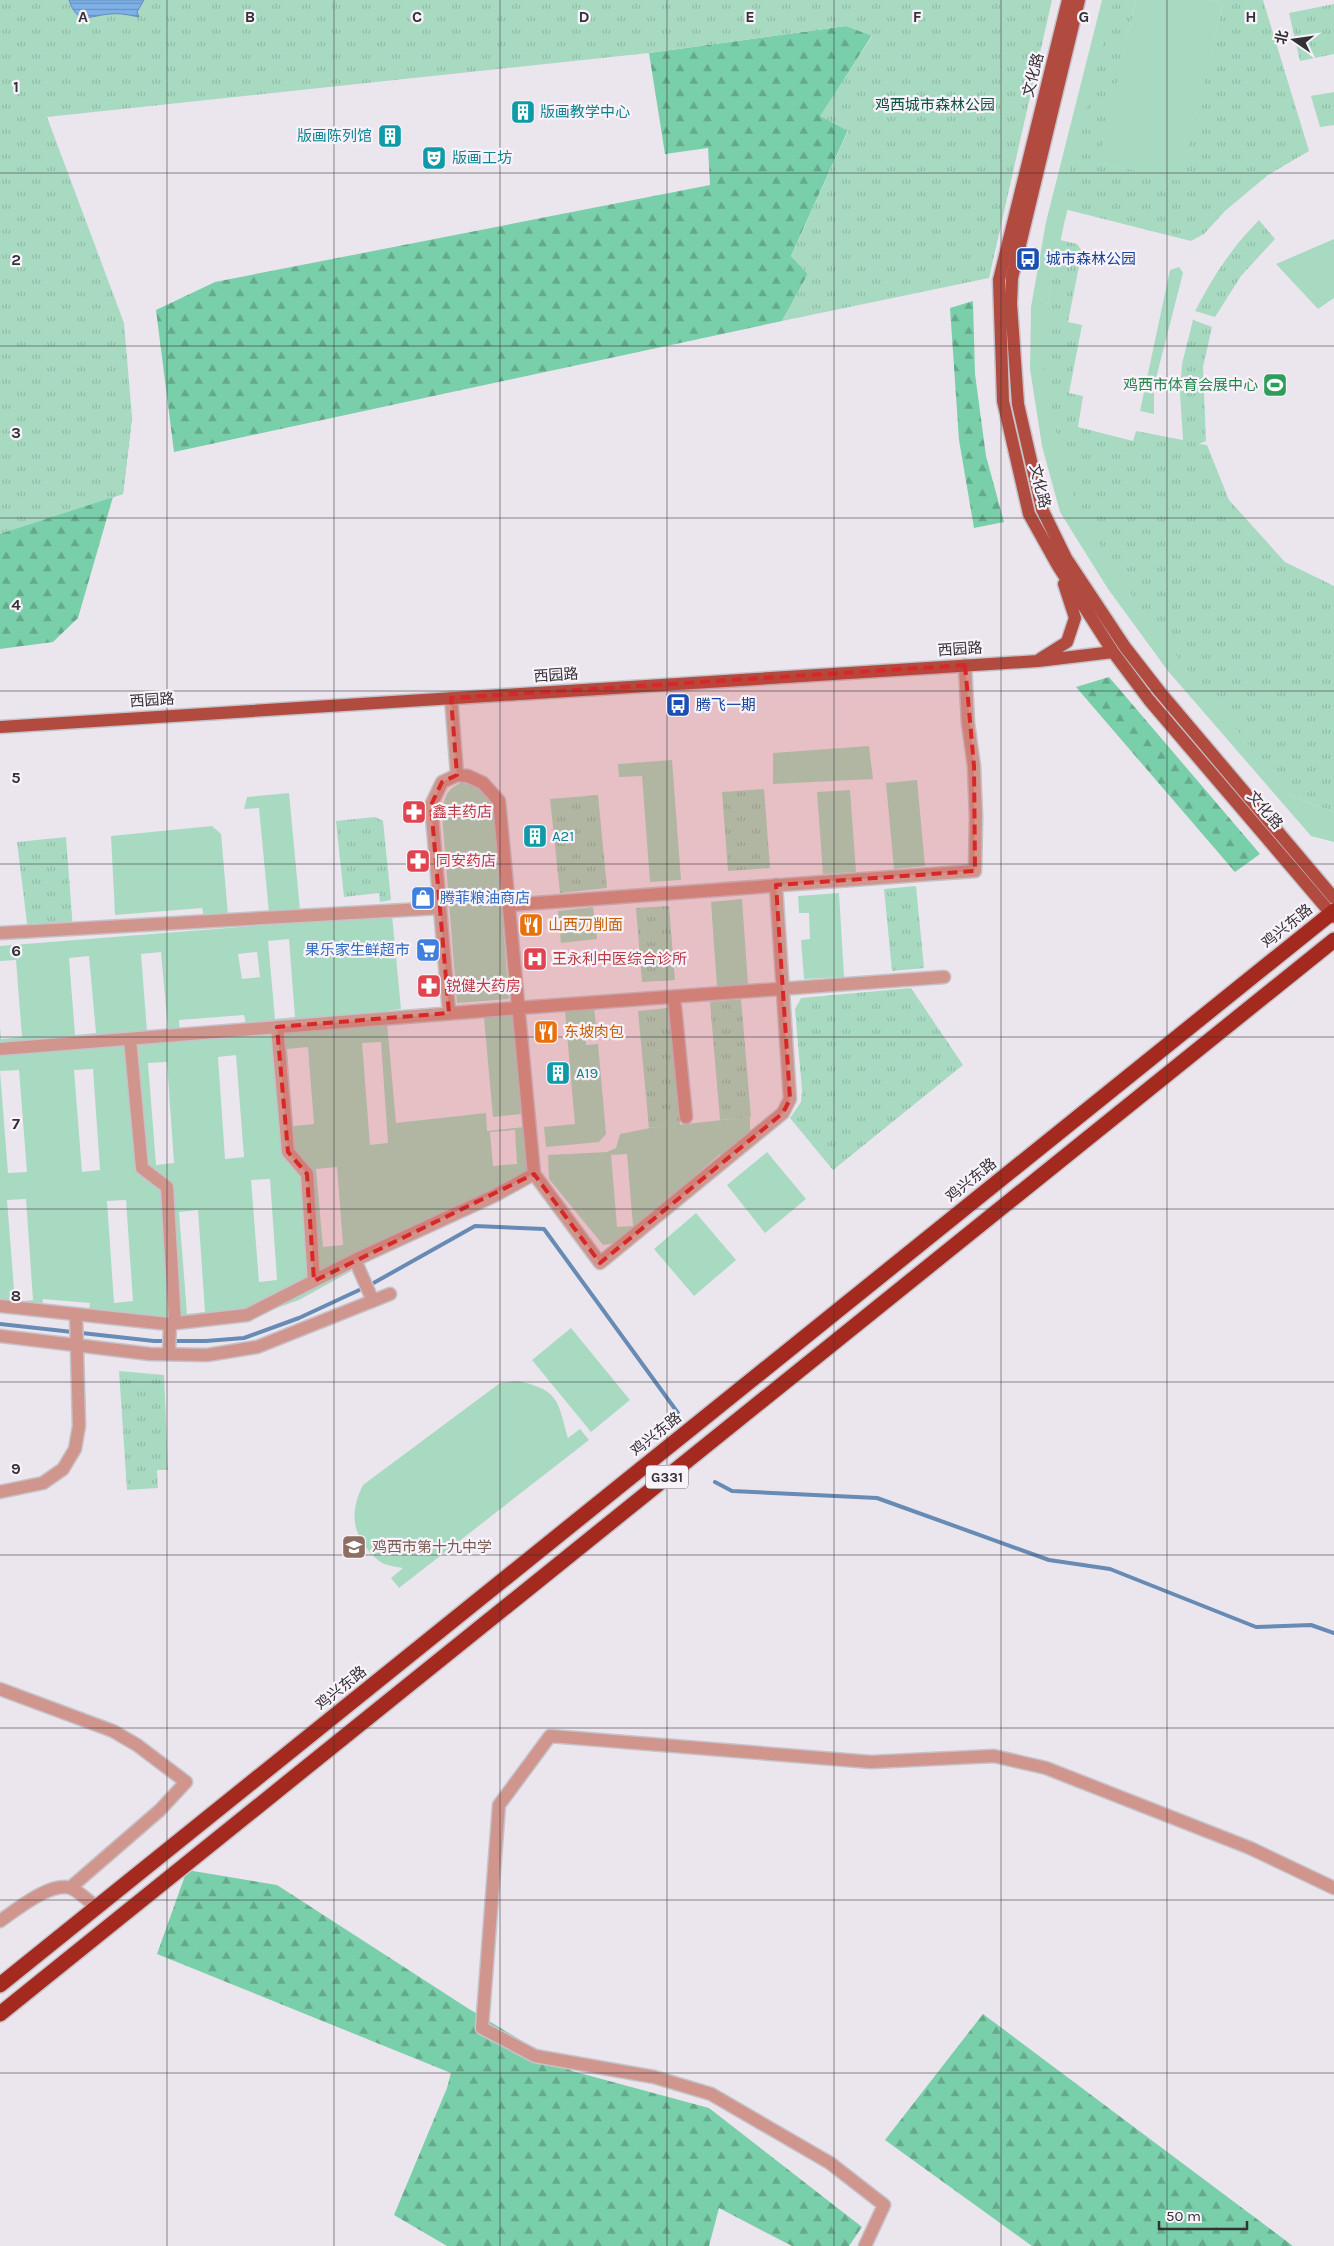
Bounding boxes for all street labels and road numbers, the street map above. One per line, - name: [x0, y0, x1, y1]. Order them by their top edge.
- street label: 文化路: [1019, 51, 1047, 99]
- street label: 文化路: [1026, 462, 1054, 510]
- street label: 西园路: [937, 638, 983, 660]
- street label: 西园路: [533, 664, 579, 686]
- street label: 西园路: [129, 689, 175, 711]
- street label: 文化路: [1243, 787, 1287, 833]
- street label: 鸡兴东路: [1258, 900, 1316, 952]
- street label: 鸡兴东路: [942, 1154, 1000, 1206]
- street label: 鸡兴东路: [627, 1408, 685, 1460]
- road number: G331: [646, 1465, 688, 1488]
- street label: 鸡兴东路: [312, 1662, 370, 1714]

